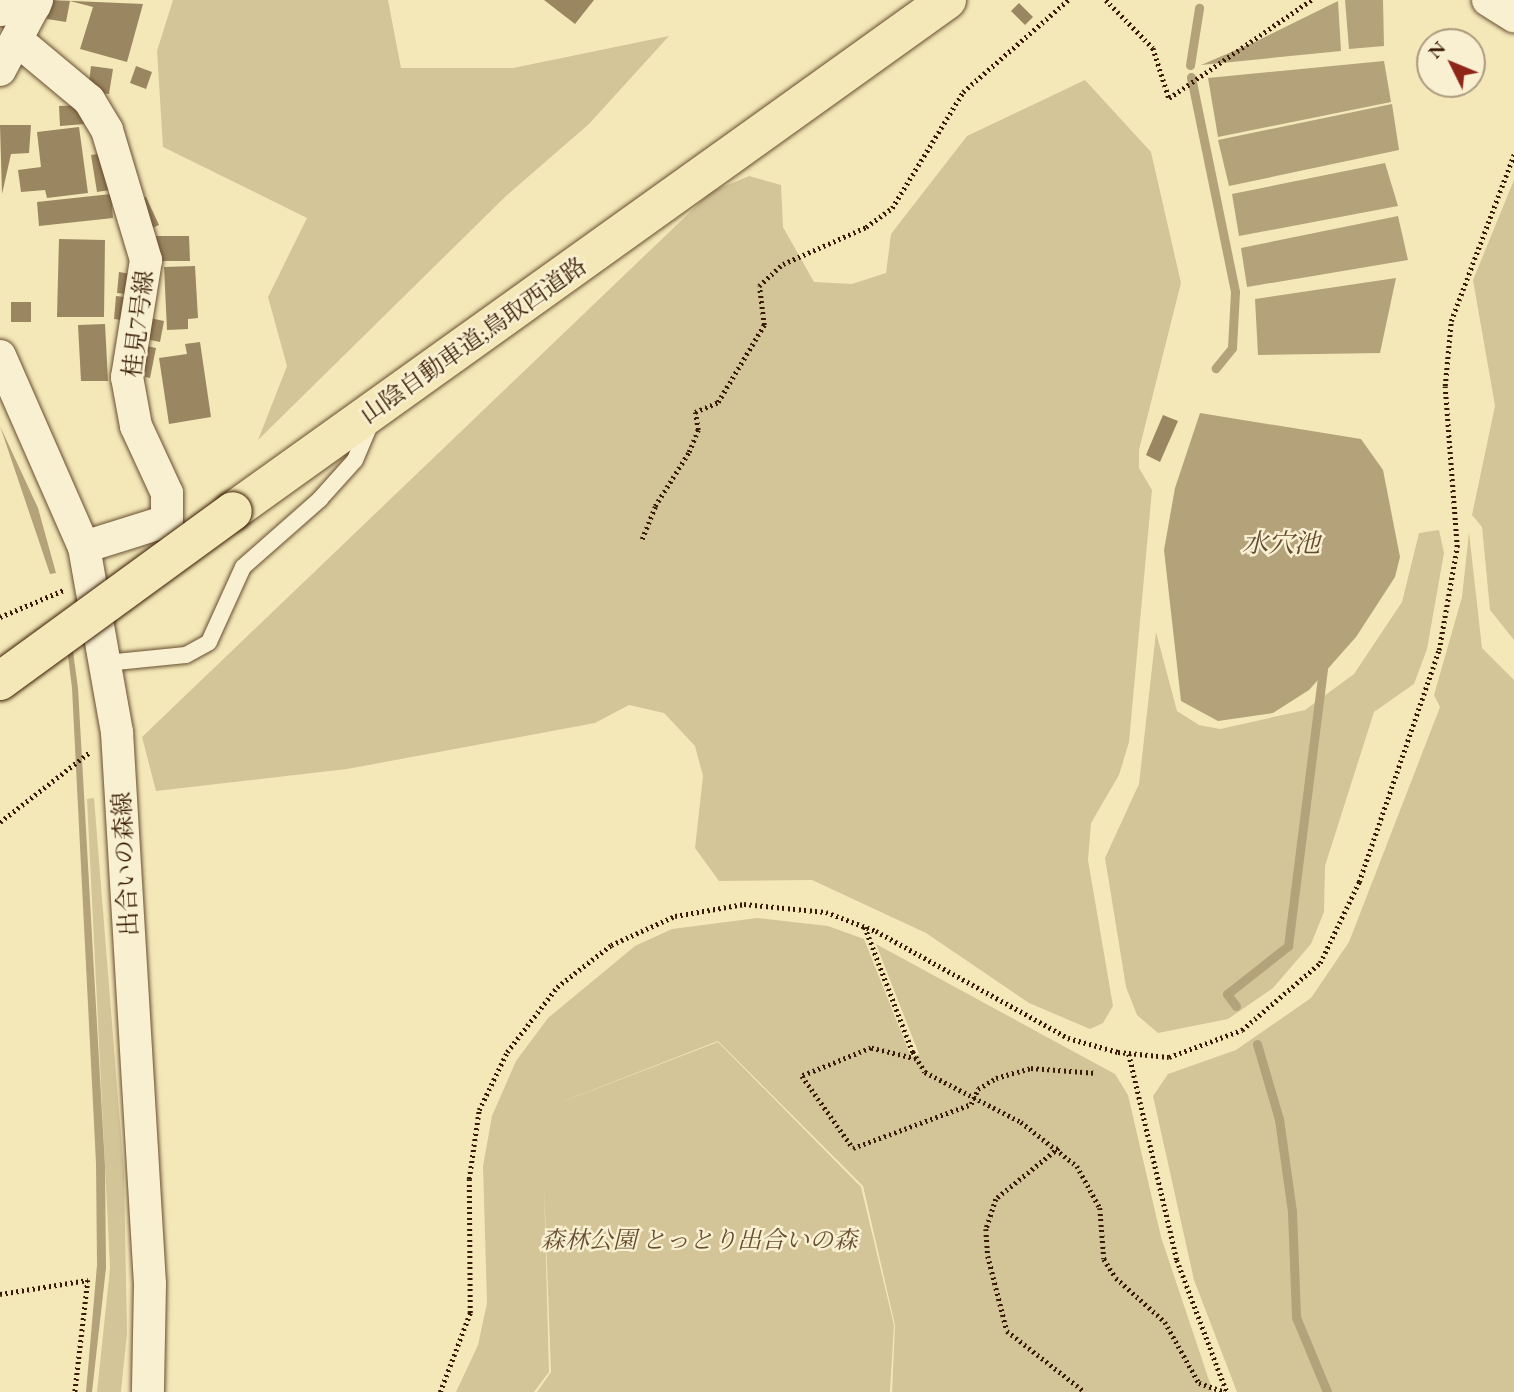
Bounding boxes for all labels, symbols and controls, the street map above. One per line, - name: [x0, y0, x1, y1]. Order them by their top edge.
- north arrow: [1416, 28, 1486, 98]
- text: N: [1422, 36, 1451, 64]
- street label: 山陰自動車道;鳥取西道路: [354, 251, 592, 429]
- street label: 桂見7号線: [117, 269, 159, 379]
- water label: 水穴池: [1242, 528, 1320, 560]
- street label: 出合いの森線: [107, 791, 143, 937]
- park label: 森林公園 とっとり出合いの森: [541, 1226, 857, 1254]

